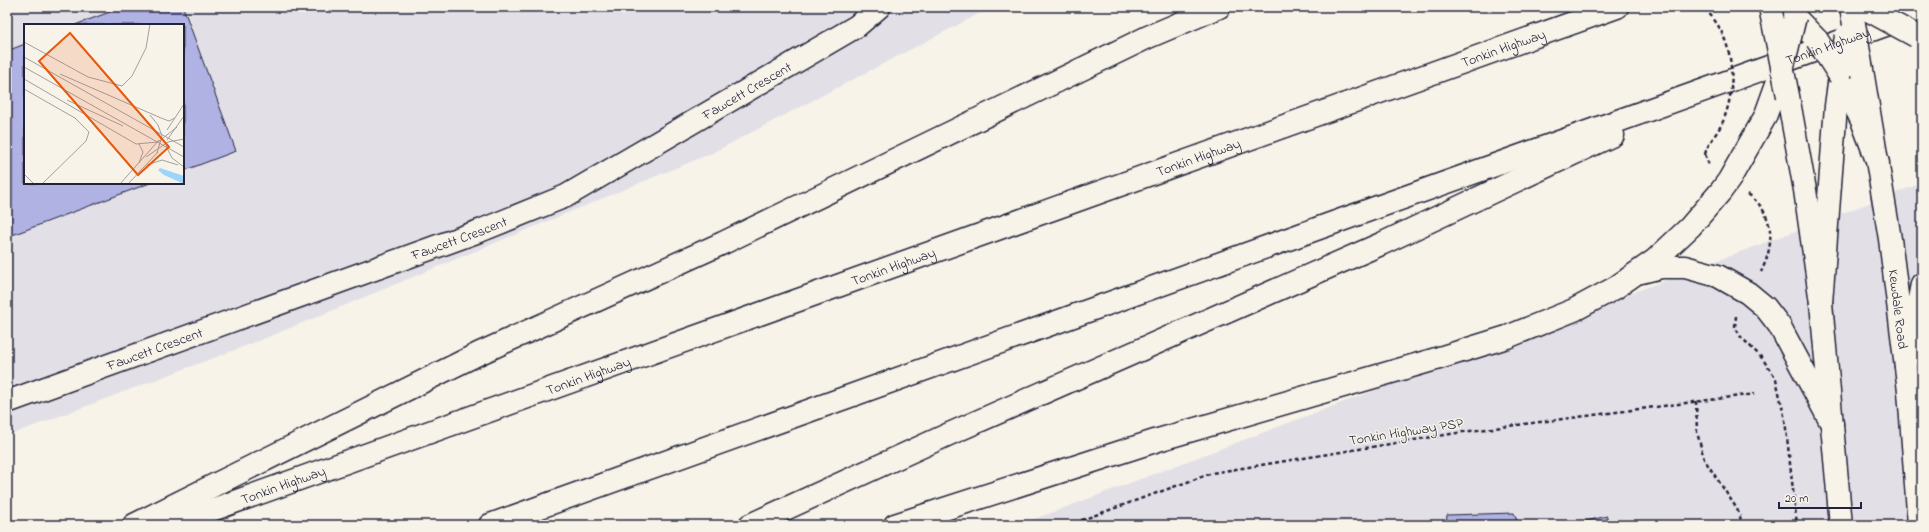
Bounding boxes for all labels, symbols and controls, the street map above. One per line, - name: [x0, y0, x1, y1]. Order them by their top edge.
- street label: Tonkin Highway: [1783, 22, 1874, 72]
- inset map: [24, 24, 184, 184]
- street label: Tonkin Highway: [1459, 24, 1549, 74]
- street label: Fawcett Crescent: [698, 57, 796, 127]
- street label: Tonkin Highway: [1153, 134, 1244, 183]
- street label: Fawcett Crescent: [408, 212, 511, 267]
- street label: Tonkin Highway: [848, 243, 939, 292]
- street label: Kewdale Road: [1882, 268, 1913, 351]
- street label: Fawcett Crescent: [103, 323, 206, 377]
- street label: Tonkin Highway: [543, 352, 634, 402]
- street label: Tonkin Highway PSP: [1348, 413, 1466, 453]
- street label: Tonkin Highway: [238, 461, 329, 511]
- scale bar: [1779, 484, 1861, 510]
- text: 20 m: [1785, 490, 1808, 508]

